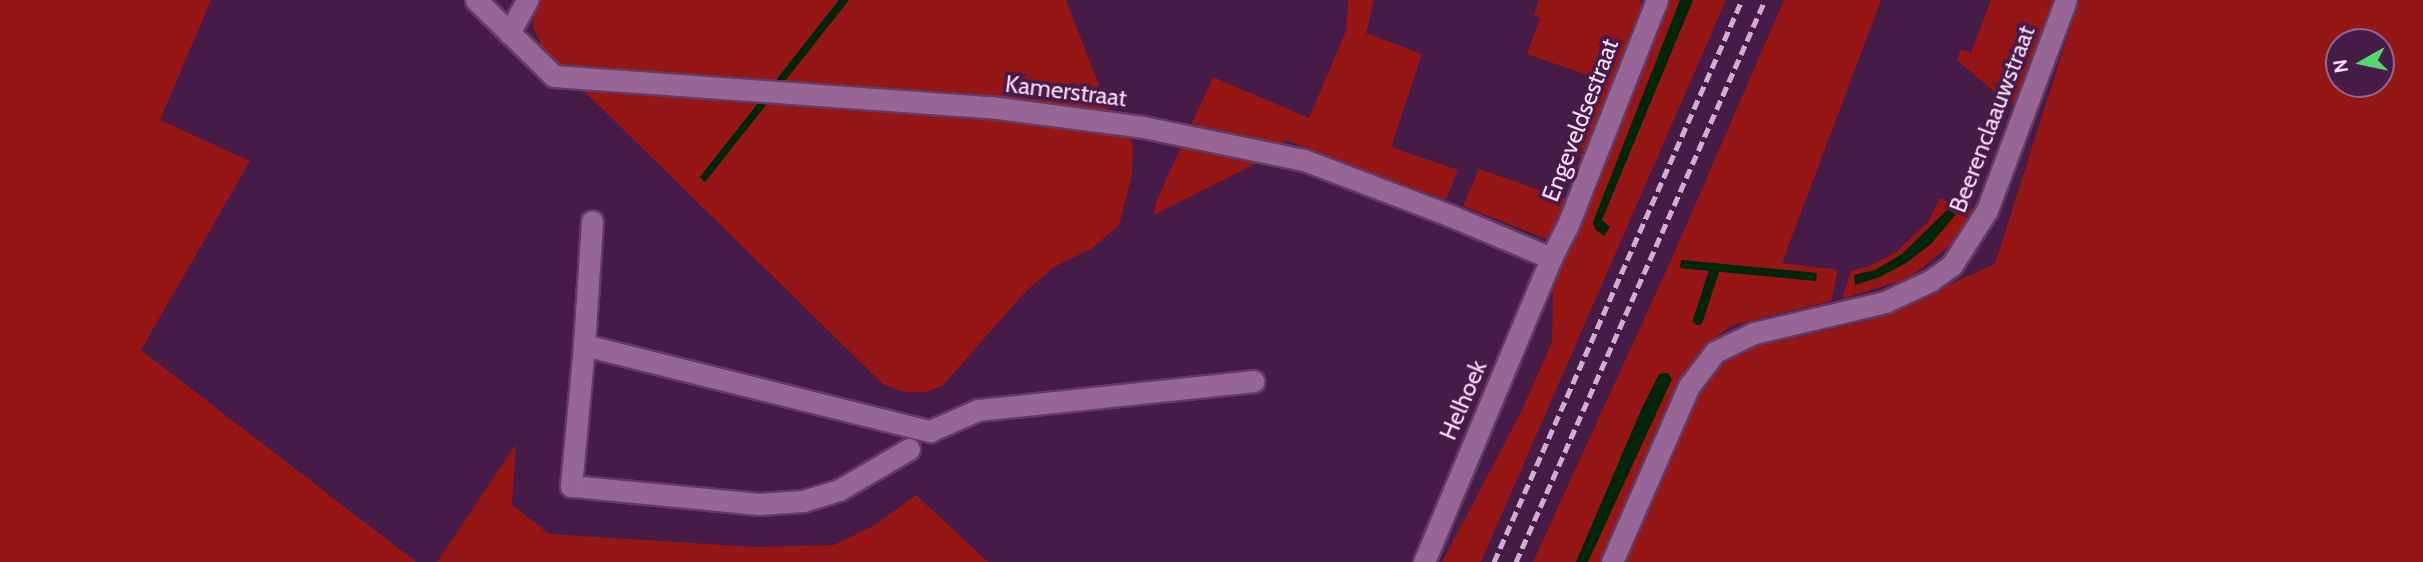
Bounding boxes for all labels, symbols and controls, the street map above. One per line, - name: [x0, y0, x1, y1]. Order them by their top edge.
- street label: Beerenclaauwstraat: [1943, 22, 2041, 216]
- north arrow: [2325, 28, 2395, 98]
- street label: Engeveldsestraat: [1536, 35, 1624, 205]
- text: N: [2328, 58, 2353, 74]
- street label: Kamerstraat: [1004, 69, 1128, 113]
- street label: Helhoek: [1433, 356, 1493, 444]

